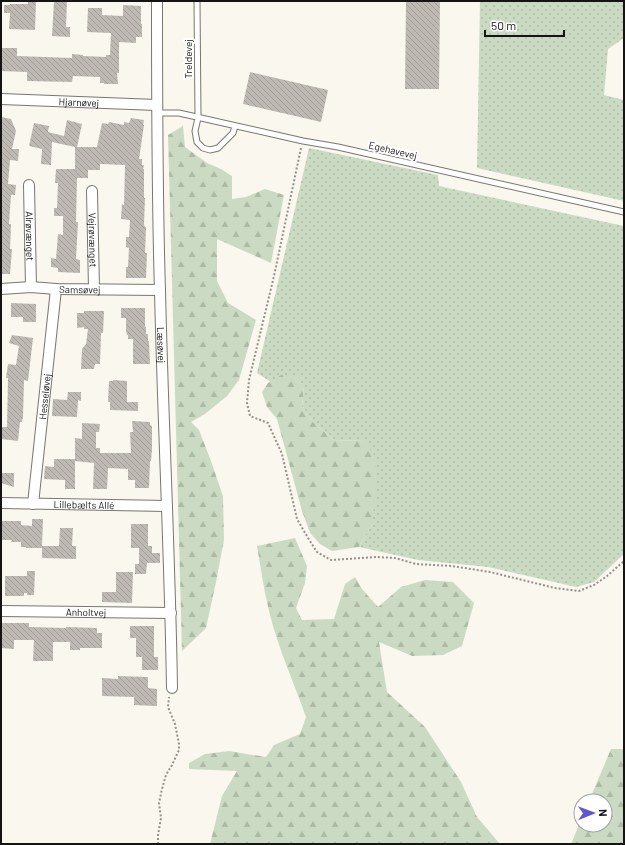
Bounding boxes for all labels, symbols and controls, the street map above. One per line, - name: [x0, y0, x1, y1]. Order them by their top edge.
- scale bar: [485, 12, 564, 38]
- text: 50 m: [491, 18, 516, 32]
- street label: Treldevej: [182, 39, 194, 79]
- street label: Hjarnøvej: [58, 95, 99, 109]
- street label: Egehavevej: [368, 139, 418, 161]
- street label: Alrøvænget: [24, 211, 36, 261]
- street label: Vejrøvænget: [86, 213, 100, 268]
- street label: Samsøvej: [59, 283, 101, 295]
- street label: Læsøvej: [155, 327, 168, 363]
- street label: Hesseløvej: [36, 373, 53, 420]
- street label: Lillebælts Allé: [53, 498, 115, 511]
- street label: Anholtvej: [66, 606, 106, 618]
- north arrow: [573, 793, 613, 833]
- text: N: [597, 809, 610, 817]

